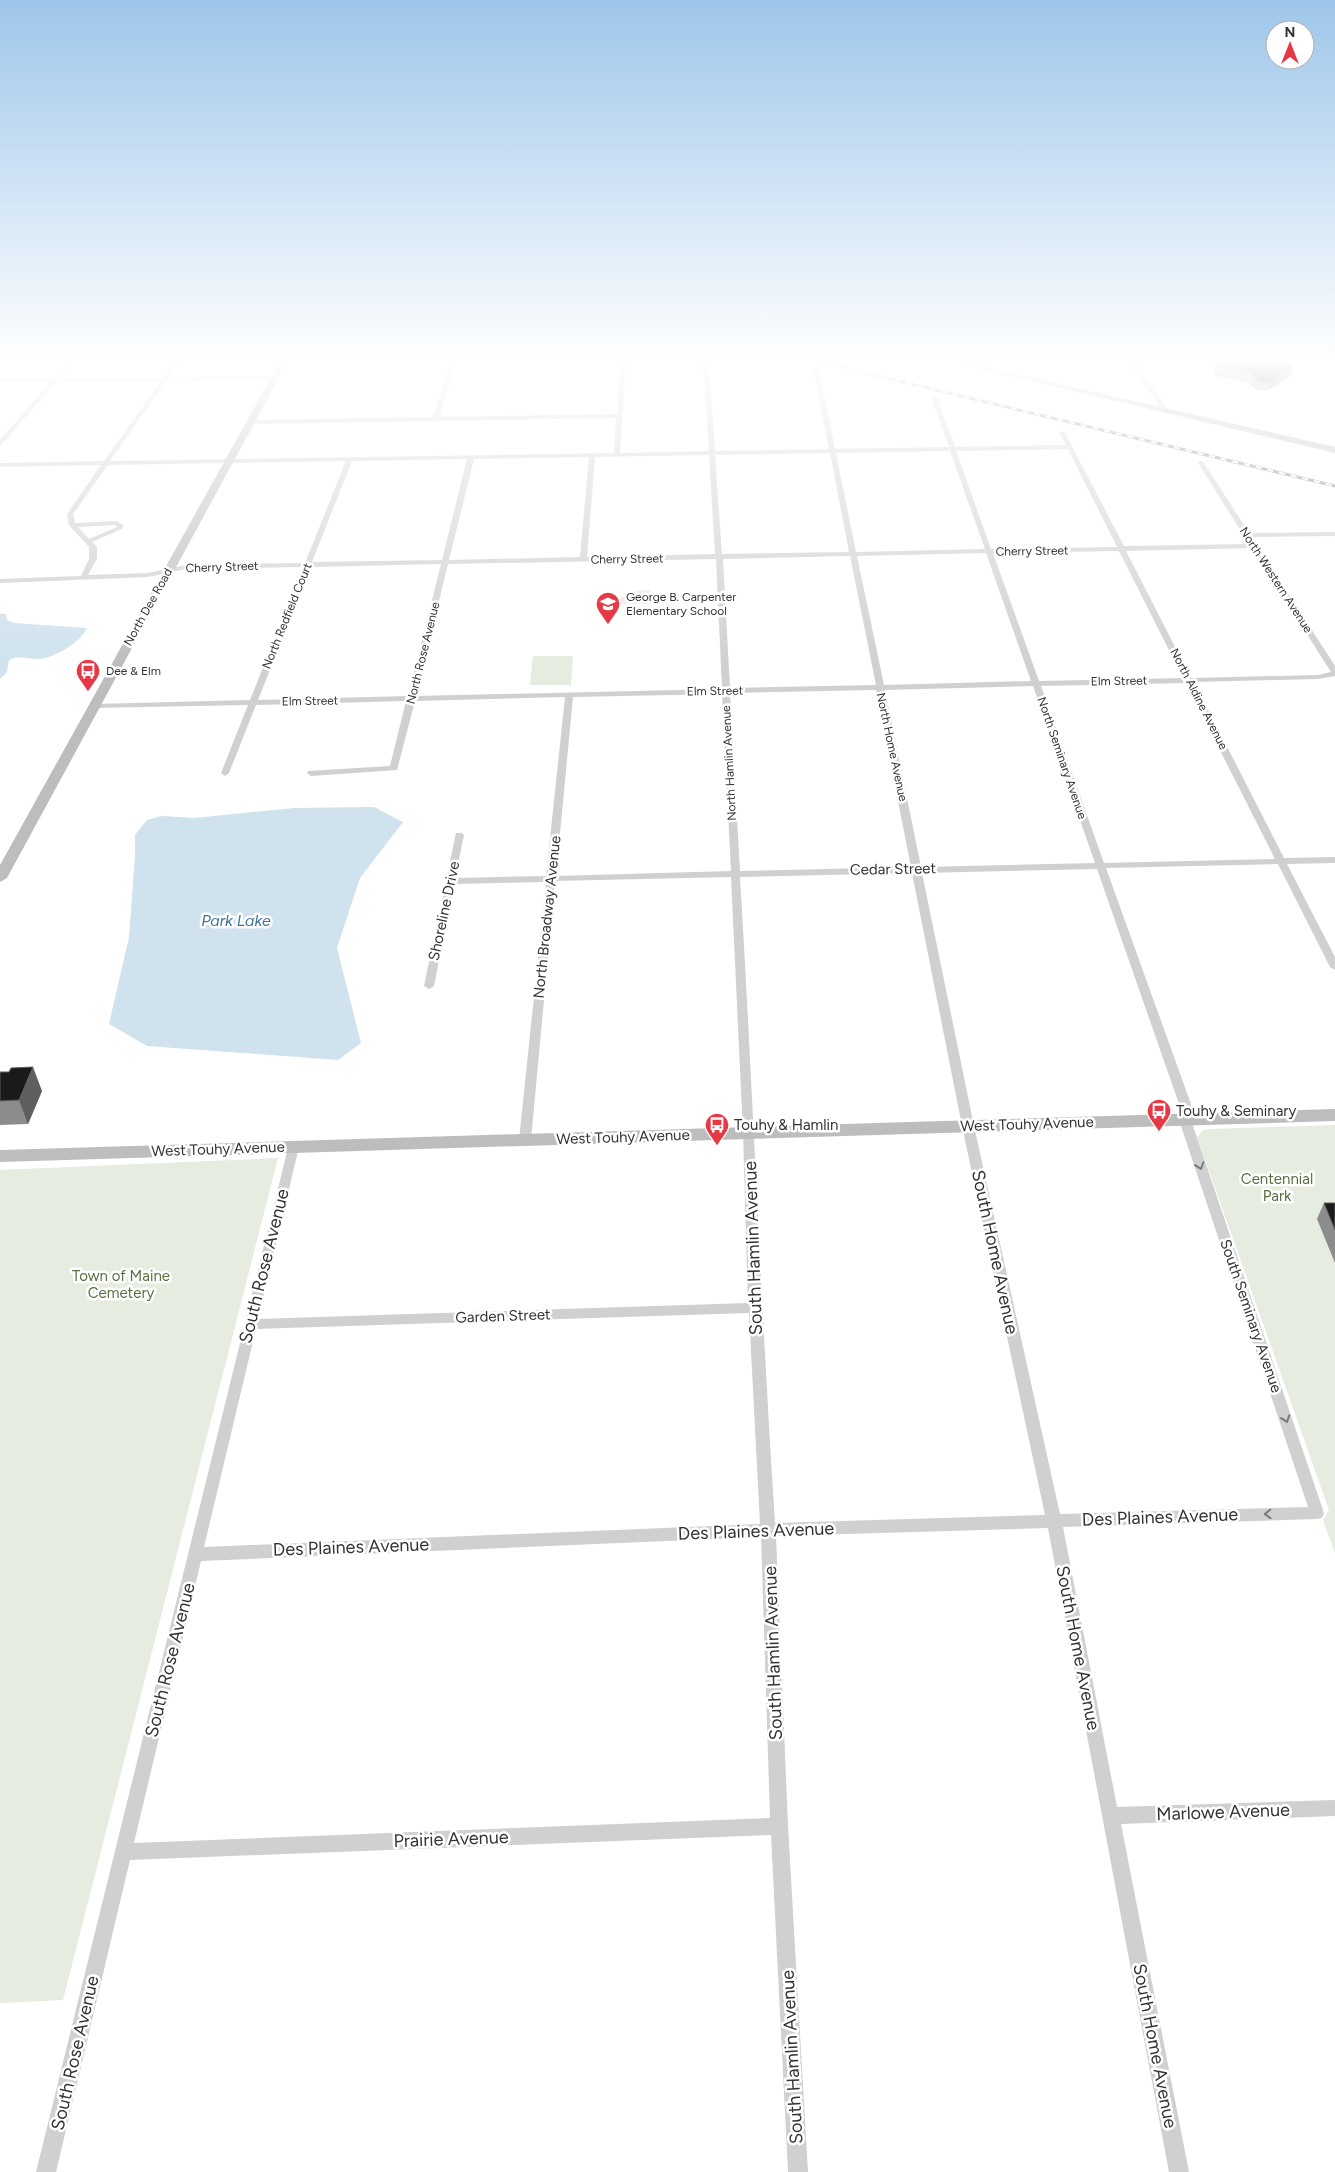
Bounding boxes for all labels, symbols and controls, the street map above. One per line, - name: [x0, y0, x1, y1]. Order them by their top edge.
- north arrow: [1265, 20, 1315, 70]
- text: N: [1285, 24, 1295, 41]
- street label: North Western Avenue: [1237, 525, 1316, 636]
- street label: Cherry Street: [995, 543, 1069, 559]
- street label: Cherry Street: [590, 551, 664, 567]
- street label: Cherry Street: [185, 559, 259, 575]
- street label: North Redfield Court: [259, 561, 315, 671]
- street label: North Dee Road: [121, 566, 175, 648]
- place label: George B. Carpenter Elementary School: [626, 590, 736, 618]
- school or university icon: George B. Carpenter Elementary School: [595, 591, 621, 625]
- street label: North Rose Avenue: [404, 600, 443, 705]
- street label: North Aldine Avenue: [1167, 646, 1231, 752]
- bus stop icon: Dee & Elm: [75, 658, 101, 692]
- place label: Dee & Elm: [106, 664, 161, 678]
- street label: Elm Street: [1091, 673, 1148, 688]
- street label: Elm Street: [687, 683, 744, 698]
- street label: North Home Avenue: [874, 691, 910, 803]
- street label: Elm Street: [282, 693, 339, 708]
- street label: North Seminary Avenue: [1035, 695, 1090, 821]
- street label: North Hamlin Avenue: [719, 705, 739, 821]
- street label: North Broadway Avenue: [529, 835, 565, 999]
- street label: Cedar Street: [850, 859, 937, 879]
- street label: Shoreline Drive: [425, 860, 463, 962]
- water label: Park Lake: [201, 911, 271, 930]
- bus stop icon: Touhy & Seminary: [1146, 1098, 1172, 1132]
- place label: Touhy & Seminary: [1176, 1102, 1296, 1120]
- bus stop icon: Touhy & Hamlin: [704, 1112, 730, 1146]
- street label: West Touhy Avenue: [960, 1113, 1094, 1135]
- place label: Touhy & Hamlin: [734, 1116, 838, 1134]
- street label: West Touhy Avenue: [556, 1126, 690, 1148]
- street label: West Touhy Avenue: [151, 1138, 285, 1160]
- street label: South Hamlin Avenue: [739, 1160, 767, 1336]
- one-way arrow: [1195, 1161, 1205, 1170]
- street label: South Home Avenue: [967, 1168, 1023, 1336]
- park label: Centennial Park: [1241, 1170, 1313, 1205]
- street label: South Rose Avenue: [234, 1186, 294, 1345]
- street label: South Seminary Avenue: [1216, 1237, 1286, 1395]
- park label: Town of Maine Cemetery: [72, 1267, 170, 1302]
- street label: Garden Street: [455, 1305, 551, 1327]
- one-way arrow: [1280, 1415, 1290, 1423]
- street label: Des Plaines Avenue: [1081, 1503, 1239, 1531]
- one-way arrow: [1264, 1509, 1272, 1519]
- street label: Des Plaines Avenue: [677, 1517, 835, 1545]
- street label: Des Plaines Avenue: [272, 1533, 430, 1561]
- street label: South Home Avenue: [1051, 1564, 1105, 1732]
- street label: South Hamlin Avenue: [759, 1565, 787, 1741]
- street label: South Rose Avenue: [140, 1580, 200, 1739]
- street label: Marlowe Avenue: [1156, 1799, 1290, 1825]
- street label: Prairie Avenue: [393, 1826, 509, 1852]
- street label: South Home Avenue: [1128, 1962, 1182, 2130]
- street label: South Hamlin Avenue: [776, 1969, 808, 2145]
- street label: South Rose Avenue: [47, 1973, 104, 2132]

